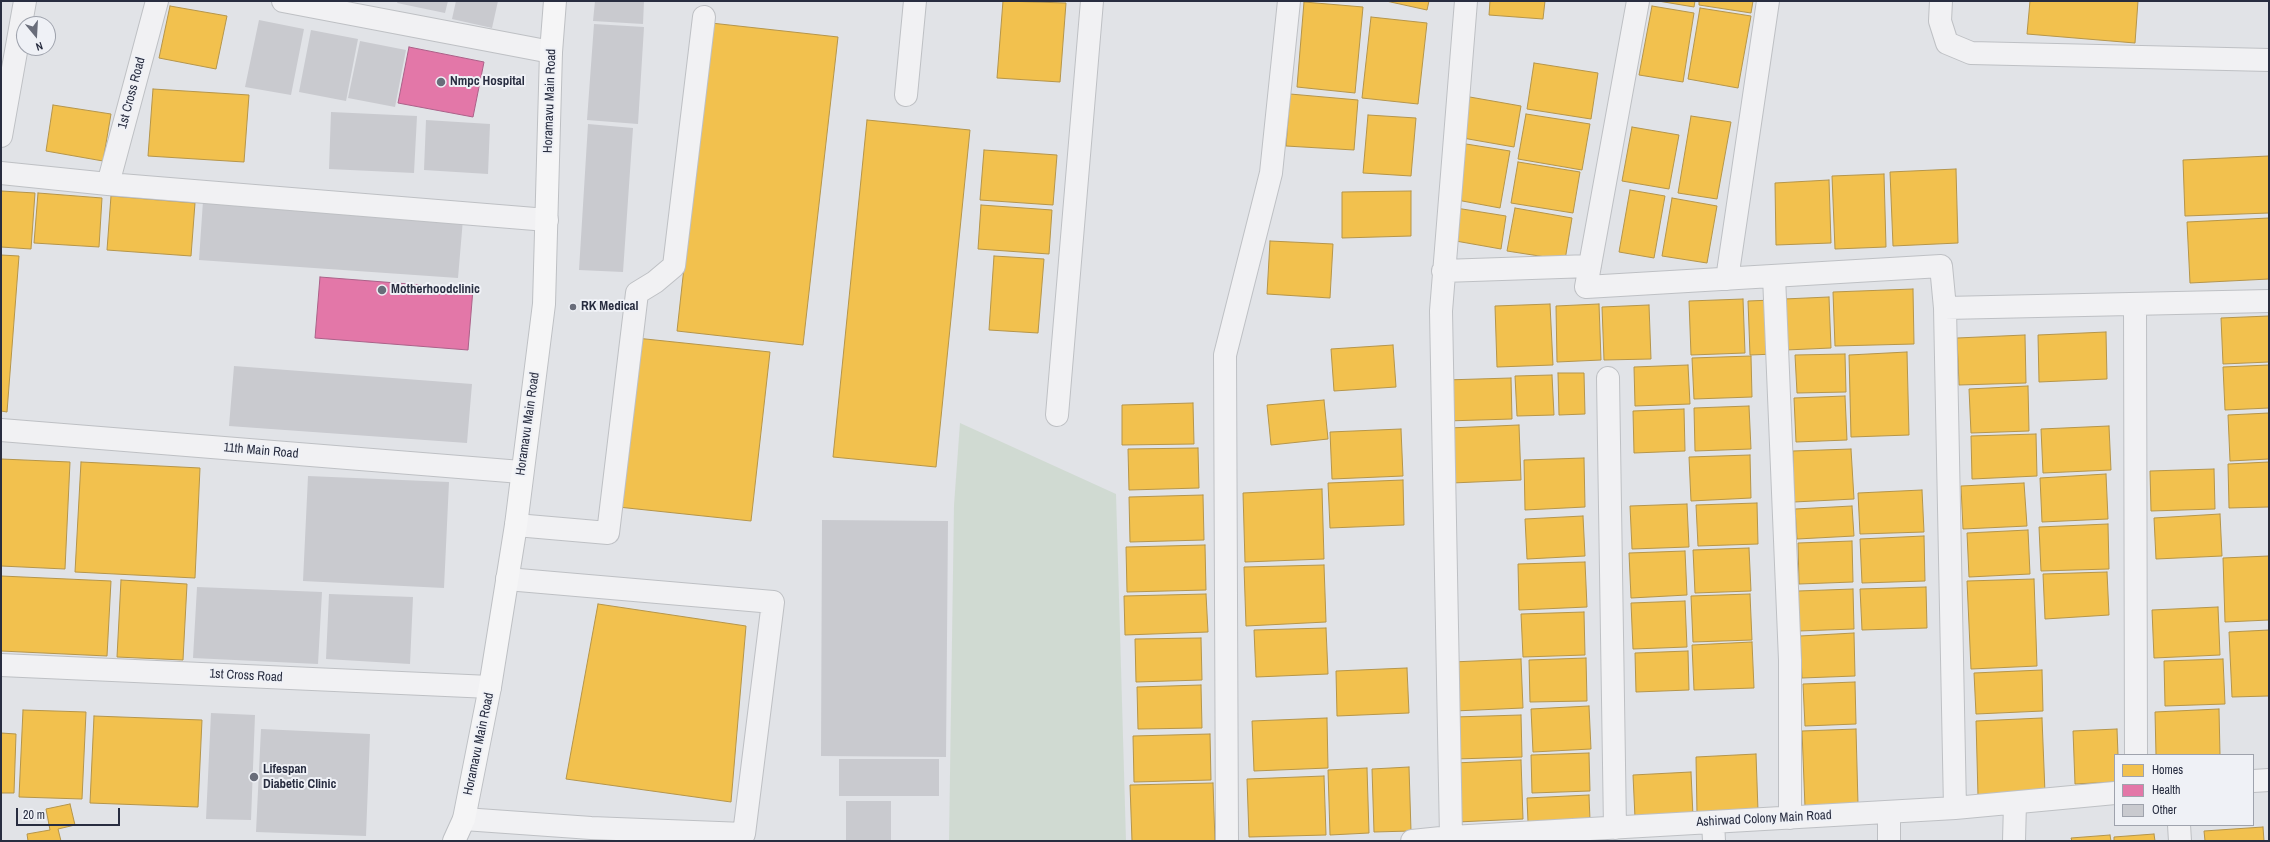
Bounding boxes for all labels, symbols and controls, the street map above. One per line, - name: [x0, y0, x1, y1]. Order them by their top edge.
- north arrow: [16, 16, 56, 56]
- text: N: [34, 39, 45, 54]
- street label: Horamavu Main Road: [540, 49, 560, 153]
- street label: 1st Cross Road: [115, 56, 149, 130]
- place label: Nmpc Hospital: [450, 74, 525, 90]
- marker: Nmpc Hospital: [435, 76, 447, 88]
- place label: Motherhoodclinic: [391, 282, 480, 298]
- marker: Motherhoodclinic: [376, 284, 388, 296]
- place label: RK Medical: [581, 299, 638, 315]
- marker: RK Medical: [568, 302, 578, 312]
- street label: Horamavu Main Road: [513, 371, 543, 477]
- street label: 11th Main Road: [223, 440, 299, 462]
- street label: 1st Cross Road: [209, 666, 283, 686]
- street label: Horamavu Main Road: [461, 691, 497, 797]
- legend: [2114, 754, 2254, 826]
- place label: Lifespan Diabetic Clinic: [263, 762, 336, 793]
- text: Homes: [2152, 762, 2183, 778]
- marker: Lifespan Diabetic Clinic: [248, 771, 260, 783]
- text: Health: [2152, 782, 2180, 798]
- scale bar: [18, 800, 122, 826]
- text: Other: [2152, 802, 2177, 818]
- text: 20 m: [23, 807, 45, 823]
- street label: Ashirwad Colony Main Road: [1696, 808, 1832, 830]

